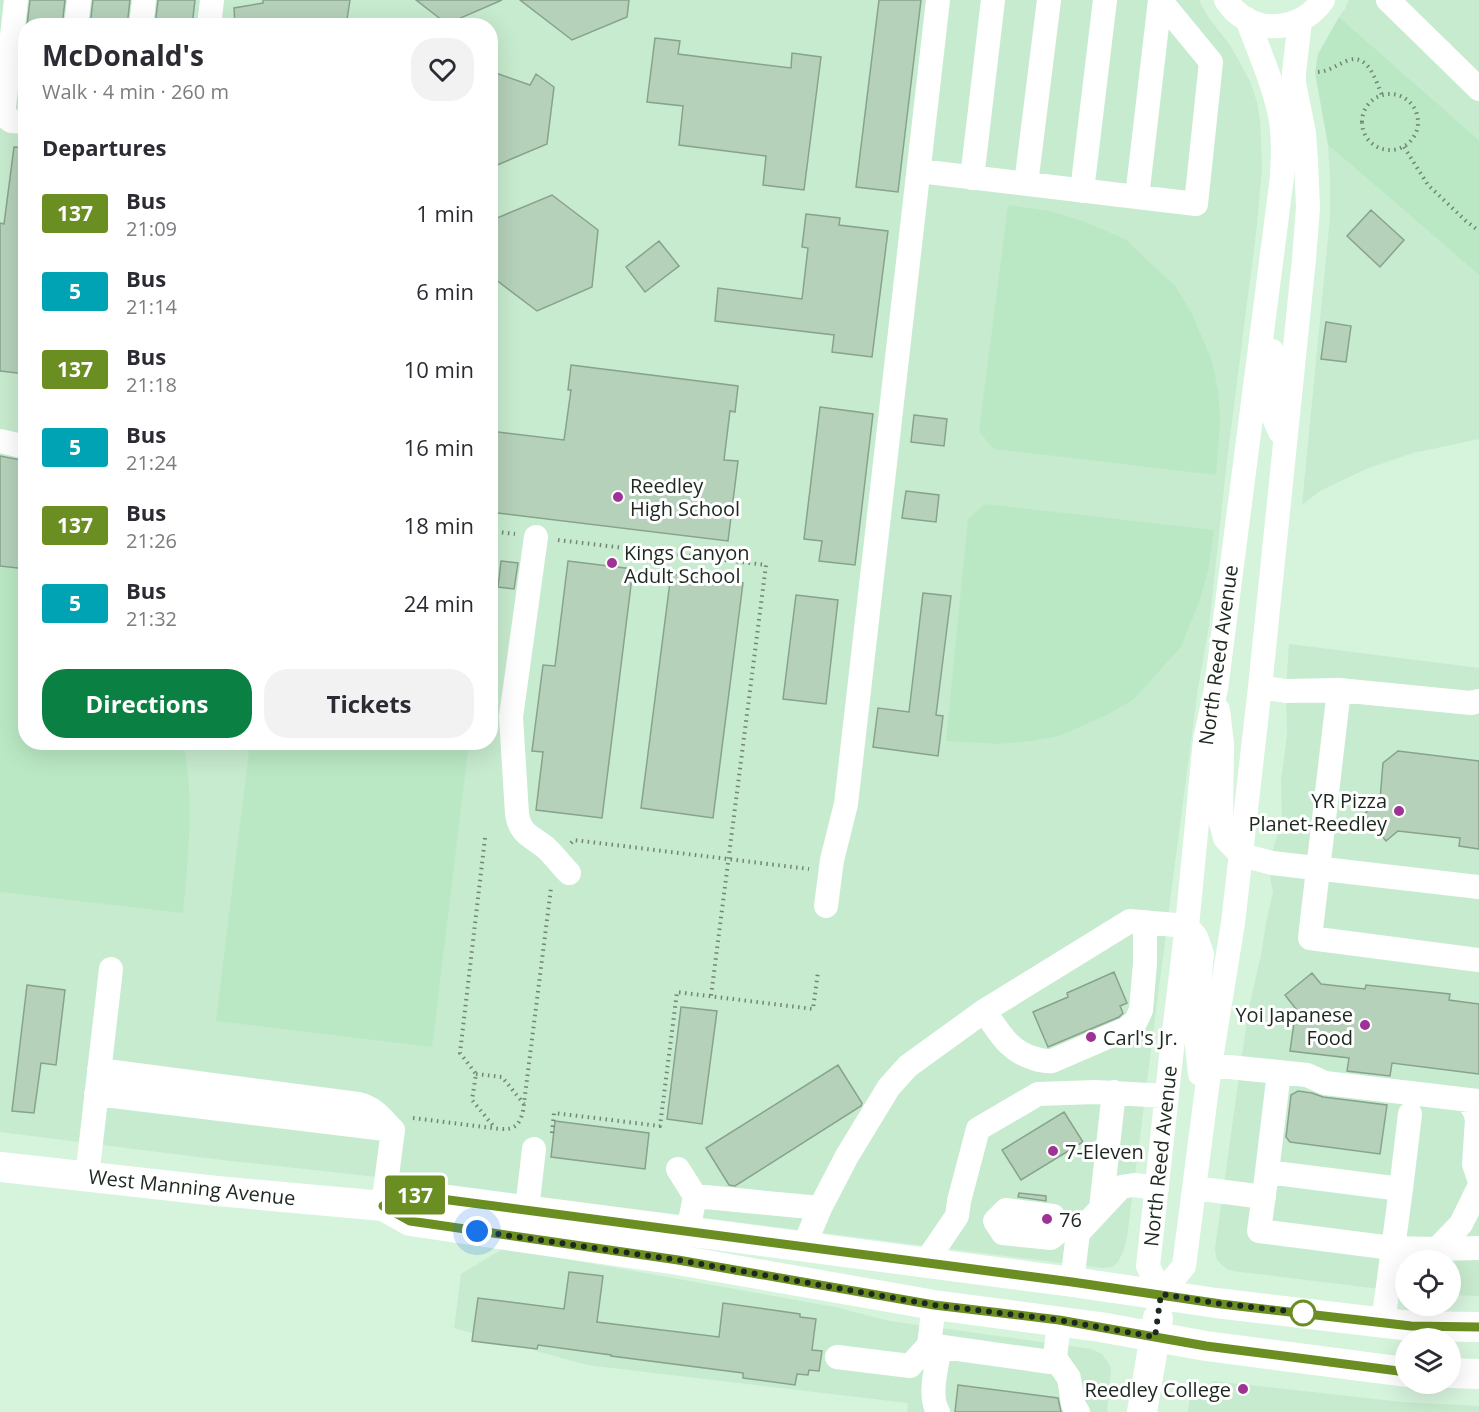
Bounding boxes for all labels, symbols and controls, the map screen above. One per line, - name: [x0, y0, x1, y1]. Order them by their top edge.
- text: McDonald's: [42, 36, 204, 74]
- button: heart: [411, 38, 474, 101]
- text: Walk · 4 min · 260 m: [42, 78, 229, 105]
- text: Departures: [42, 132, 166, 162]
- text: Bus: [126, 185, 166, 215]
- text: 1 min: [416, 198, 474, 228]
- text: 137: [57, 199, 93, 227]
- text: 21:09: [126, 215, 177, 242]
- text: Bus: [126, 263, 166, 293]
- text: 6 min: [416, 276, 474, 306]
- text: 5: [69, 277, 81, 305]
- text: 21:14: [126, 293, 177, 320]
- text: Bus: [126, 341, 166, 371]
- text: 10 min: [404, 354, 474, 384]
- text: 137: [57, 355, 93, 383]
- text: 21:18: [126, 371, 177, 398]
- text: Bus: [126, 419, 166, 449]
- text: 16 min: [404, 432, 474, 462]
- text: 5: [69, 433, 81, 461]
- text: 21:24: [126, 449, 177, 476]
- place label: Reedley High School: [630, 472, 740, 522]
- marker: Reedley High School: [611, 490, 625, 504]
- text: Bus: [126, 497, 166, 527]
- text: 18 min: [404, 510, 474, 540]
- text: 137: [57, 511, 93, 539]
- text: 21:26: [126, 527, 177, 554]
- place label: Kings Canyon Adult School: [624, 539, 749, 589]
- marker: Kings Canyon Adult School: [605, 556, 619, 570]
- street label: North Reed Avenue: [1192, 563, 1244, 747]
- text: Bus: [126, 575, 166, 605]
- text: 24 min: [404, 588, 474, 618]
- text: 5: [69, 589, 81, 617]
- text: 21:32: [126, 605, 177, 632]
- button: Directions: [42, 669, 252, 738]
- button: Tickets: [264, 669, 474, 738]
- place label: YR Pizza Planet-Reedley: [1248, 787, 1388, 837]
- marker: YR Pizza Planet-Reedley: [1392, 804, 1406, 818]
- place label: Yoi Japanese Food: [1235, 1001, 1353, 1051]
- marker: Yoi Japanese Food: [1358, 1018, 1372, 1032]
- place label: Carl's Jr.: [1103, 1024, 1178, 1051]
- marker: Carl's Jr.: [1084, 1030, 1098, 1044]
- street label: North Reed Avenue: [1137, 1064, 1183, 1248]
- place label: 7-Eleven: [1065, 1138, 1144, 1165]
- marker: 7-Eleven: [1046, 1144, 1060, 1158]
- street label: West Manning Avenue: [87, 1163, 297, 1211]
- line badge: 137: [380, 1176, 450, 1214]
- text: 137: [397, 1181, 433, 1209]
- place label: 76: [1059, 1206, 1082, 1233]
- marker: 76: [1040, 1212, 1054, 1226]
- your location: [462, 1216, 492, 1246]
- map controls: [1395, 1250, 1461, 1394]
- button: locate: [1395, 1250, 1461, 1316]
- unlabelled marker: [1290, 1300, 1316, 1326]
- button: layers: [1395, 1328, 1461, 1394]
- place label: Reedley College: [1084, 1376, 1231, 1403]
- marker: Reedley College: [1236, 1382, 1250, 1396]

